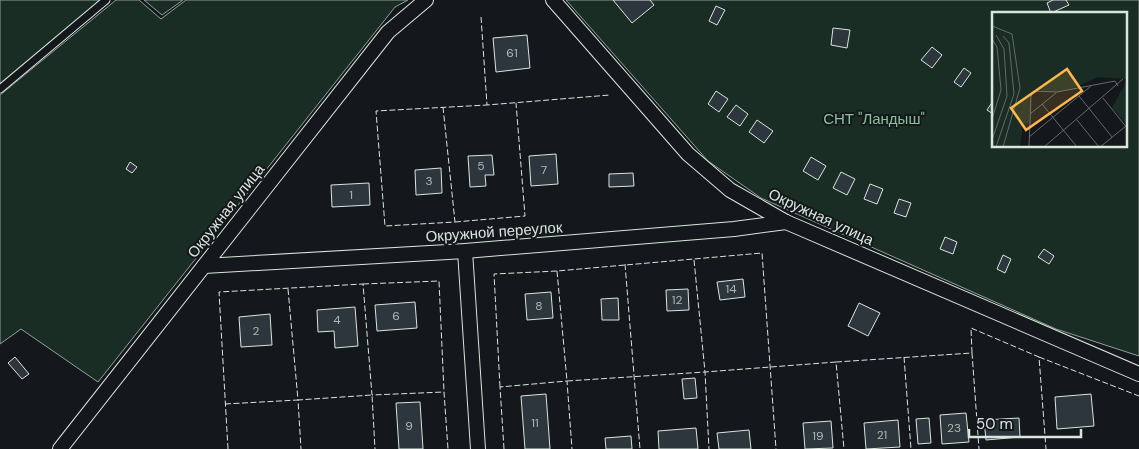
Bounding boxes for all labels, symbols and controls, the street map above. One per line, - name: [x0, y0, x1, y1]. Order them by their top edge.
- inset map: [992, 12, 1126, 148]
- house number: 61: [506, 45, 518, 61]
- park label: СНТ "Ландыш": [823, 109, 925, 129]
- house number: 5: [477, 158, 485, 174]
- street label: Окружная улица: [183, 159, 269, 262]
- house number: 7: [541, 162, 547, 178]
- house number: 3: [425, 173, 433, 189]
- street label: Окружная улица: [765, 184, 878, 250]
- house number: 1: [349, 187, 353, 203]
- street label: Окружной переулок: [425, 217, 563, 247]
- house number: 14: [725, 281, 737, 297]
- house number: 12: [672, 292, 682, 308]
- house number: 8: [535, 298, 543, 314]
- house number: 6: [392, 308, 400, 324]
- house number: 4: [333, 312, 341, 328]
- house number: 2: [253, 323, 260, 339]
- scale bar: [969, 406, 1082, 438]
- text: 50 m: [976, 414, 1013, 434]
- house number: 11: [531, 415, 539, 431]
- house number: 9: [405, 418, 413, 434]
- house number: 23: [947, 420, 961, 436]
- house number: 21: [877, 427, 887, 443]
- house number: 19: [812, 428, 824, 444]

